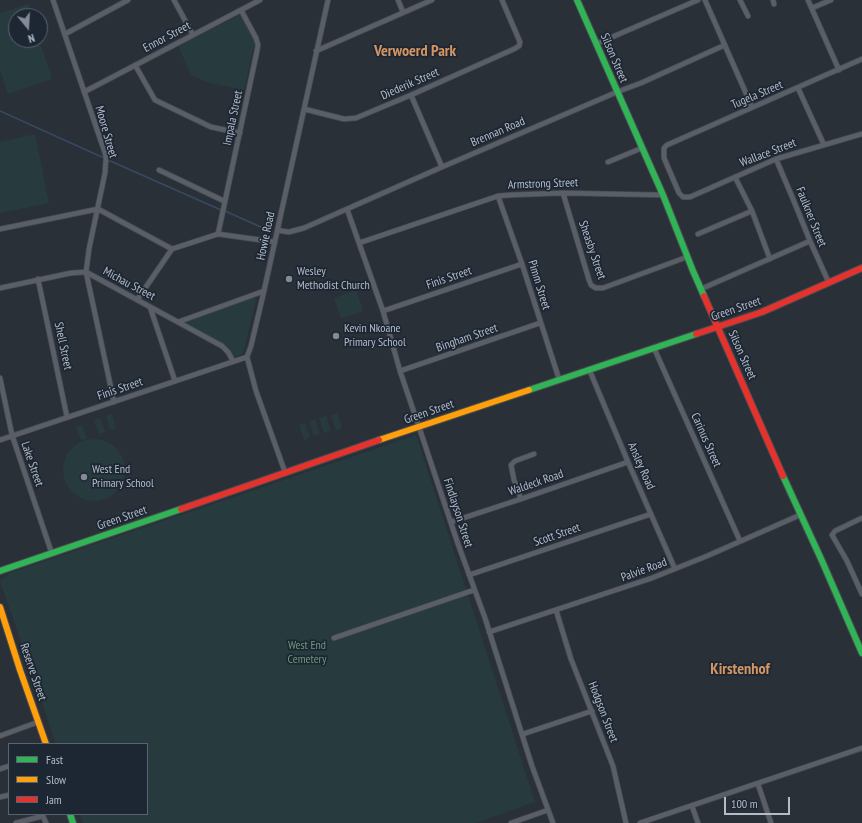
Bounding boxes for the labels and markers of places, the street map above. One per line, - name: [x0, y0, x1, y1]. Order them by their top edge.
- place label: Wesley Methodist Church: [297, 265, 370, 293]
- marker: Wesley Methodist Church: [284, 274, 294, 284]
- place label: Kevin Nkoane Primary School: [344, 322, 406, 350]
- marker: Kevin Nkoane Primary School: [331, 331, 341, 341]
- place label: West End Primary School: [92, 463, 154, 491]
- marker: West End Primary School: [79, 472, 89, 482]

